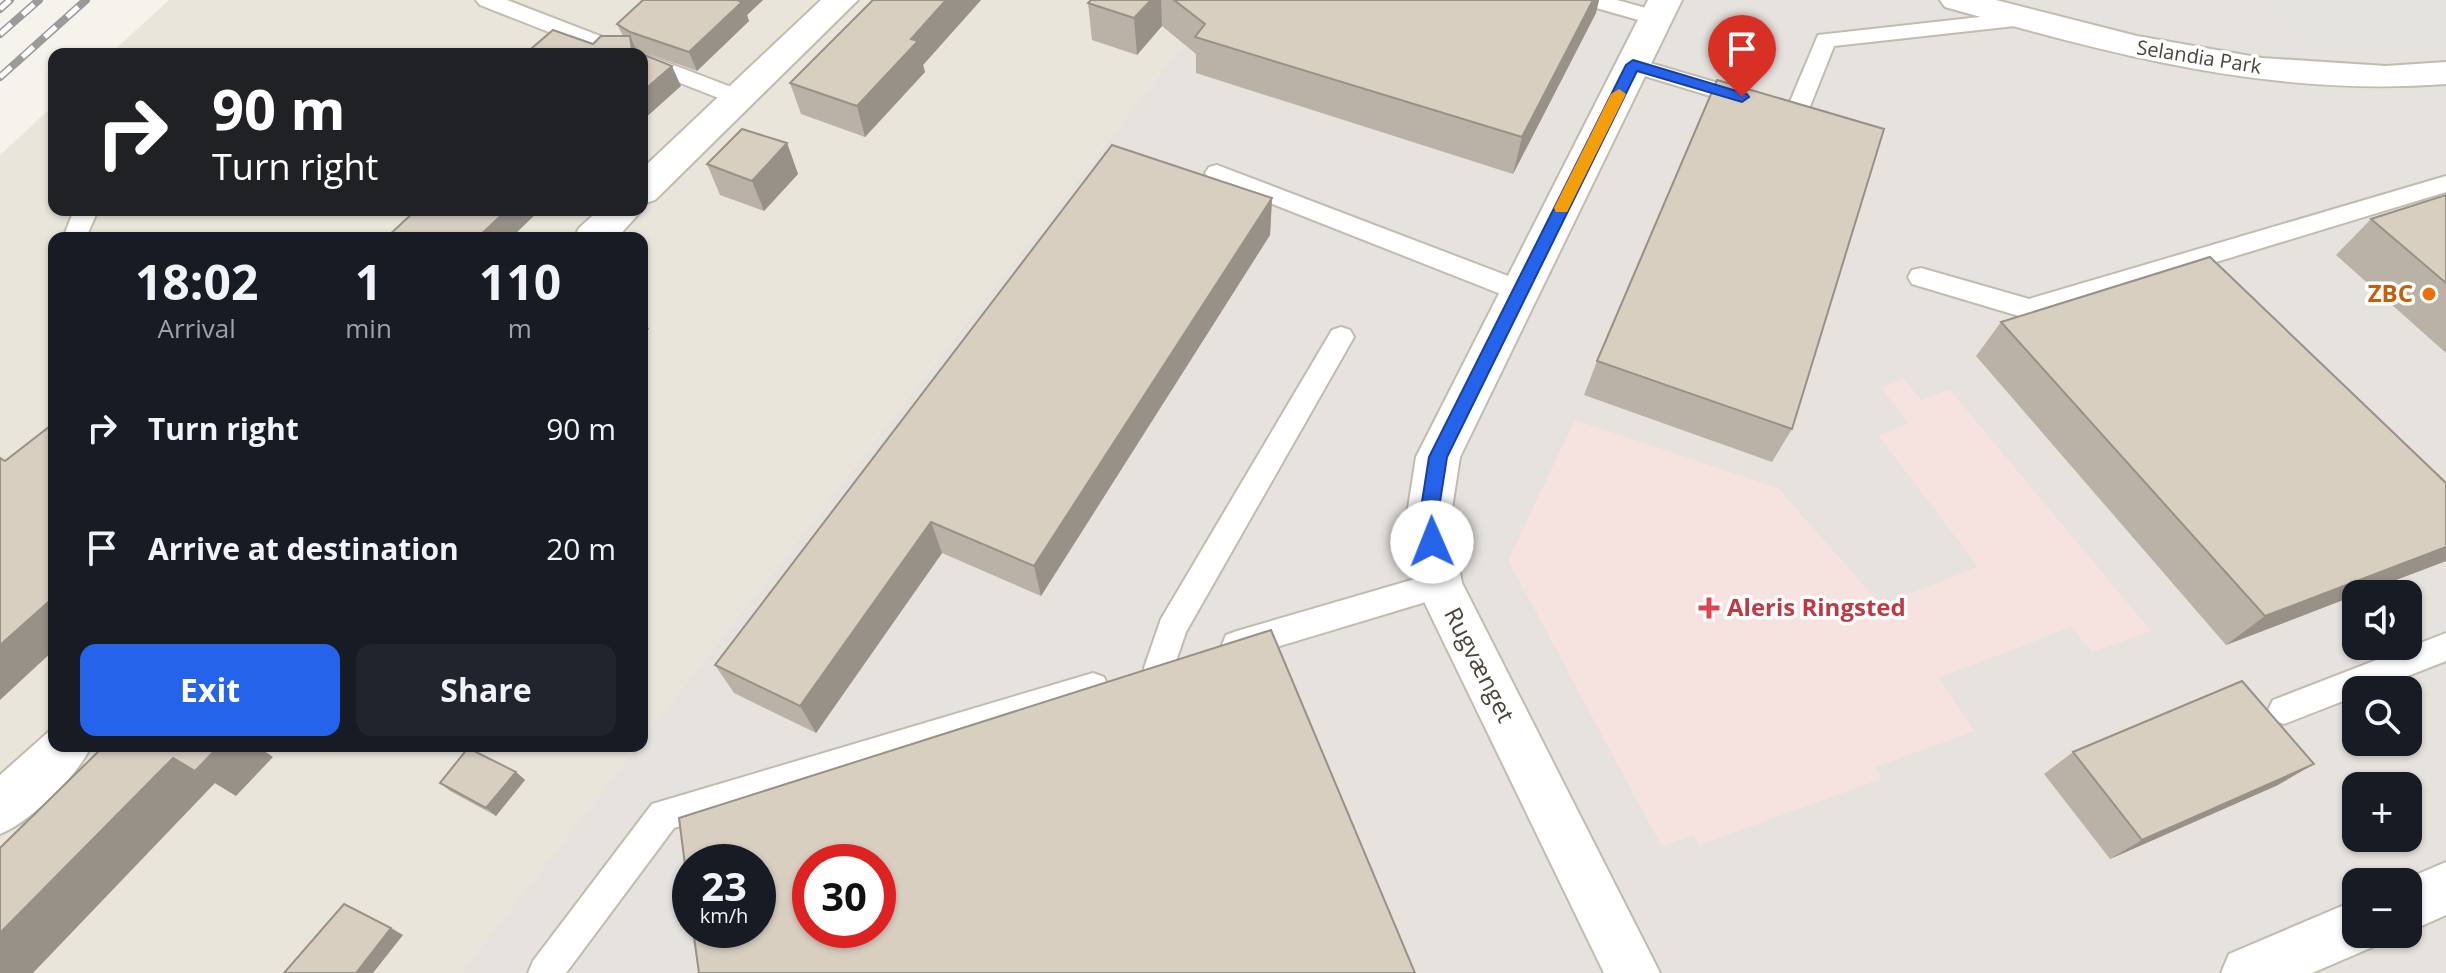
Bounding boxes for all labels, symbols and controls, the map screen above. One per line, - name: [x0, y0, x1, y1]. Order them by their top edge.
- pin: [1708, 15, 1776, 97]
- icon: arrive: [1720, 27, 1764, 71]
- street label: Selandia Park: [2135, 33, 2264, 80]
- text: 90 m: [212, 70, 346, 146]
- icon: right: [80, 80, 184, 184]
- text: Turn right: [212, 142, 378, 191]
- text: 18:02: [135, 249, 258, 314]
- text: 1: [355, 249, 382, 314]
- text: 110: [479, 249, 561, 314]
- place label: ZBC: [2368, 276, 2413, 309]
- marker: ZBC: [2420, 285, 2438, 303]
- text: Arrival: [157, 310, 236, 346]
- text: min: [345, 310, 392, 346]
- text: m: [508, 310, 532, 346]
- icon: right: [80, 406, 124, 450]
- text: Turn right: [148, 408, 299, 449]
- text: 90 m: [546, 408, 616, 449]
- position arrow: [1390, 500, 1474, 584]
- icon: arrive: [80, 526, 124, 570]
- text: Arrive at destination: [148, 528, 459, 569]
- text: 20 m: [546, 528, 616, 569]
- map controls: [2342, 580, 2422, 948]
- button: sound: [2342, 580, 2422, 660]
- place label: Aleris Ringsted: [1727, 590, 1906, 623]
- marker: Aleris Ringsted: [1698, 597, 1720, 619]
- street label: Rugvænget: [1437, 601, 1523, 728]
- button: Exit: [80, 644, 340, 736]
- button: Share: [356, 644, 616, 736]
- button: search: [2342, 676, 2422, 756]
- button: +: [2342, 772, 2422, 852]
- speed limit sign: 30: [792, 844, 896, 948]
- text: 23: [701, 858, 747, 913]
- button: −: [2342, 868, 2422, 948]
- text: km/h: [700, 902, 748, 929]

